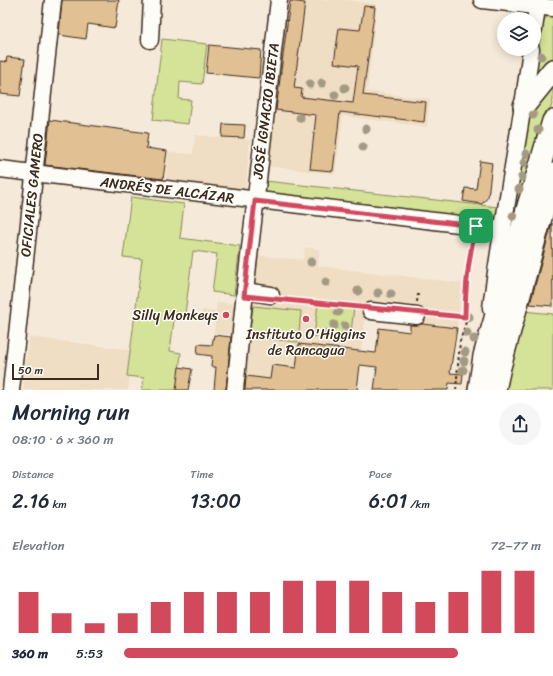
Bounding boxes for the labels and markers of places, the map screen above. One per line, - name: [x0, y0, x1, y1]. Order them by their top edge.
- pin: [459, 209, 493, 243]
- place label: Silly Monkeys: [132, 303, 219, 328]
- marker: Silly Monkeys: [221, 310, 231, 320]
- marker: Instituto O'Higgins de Rancagua: [301, 314, 311, 324]
- place label: Instituto O'Higgins de Rancagua: [245, 322, 366, 363]

